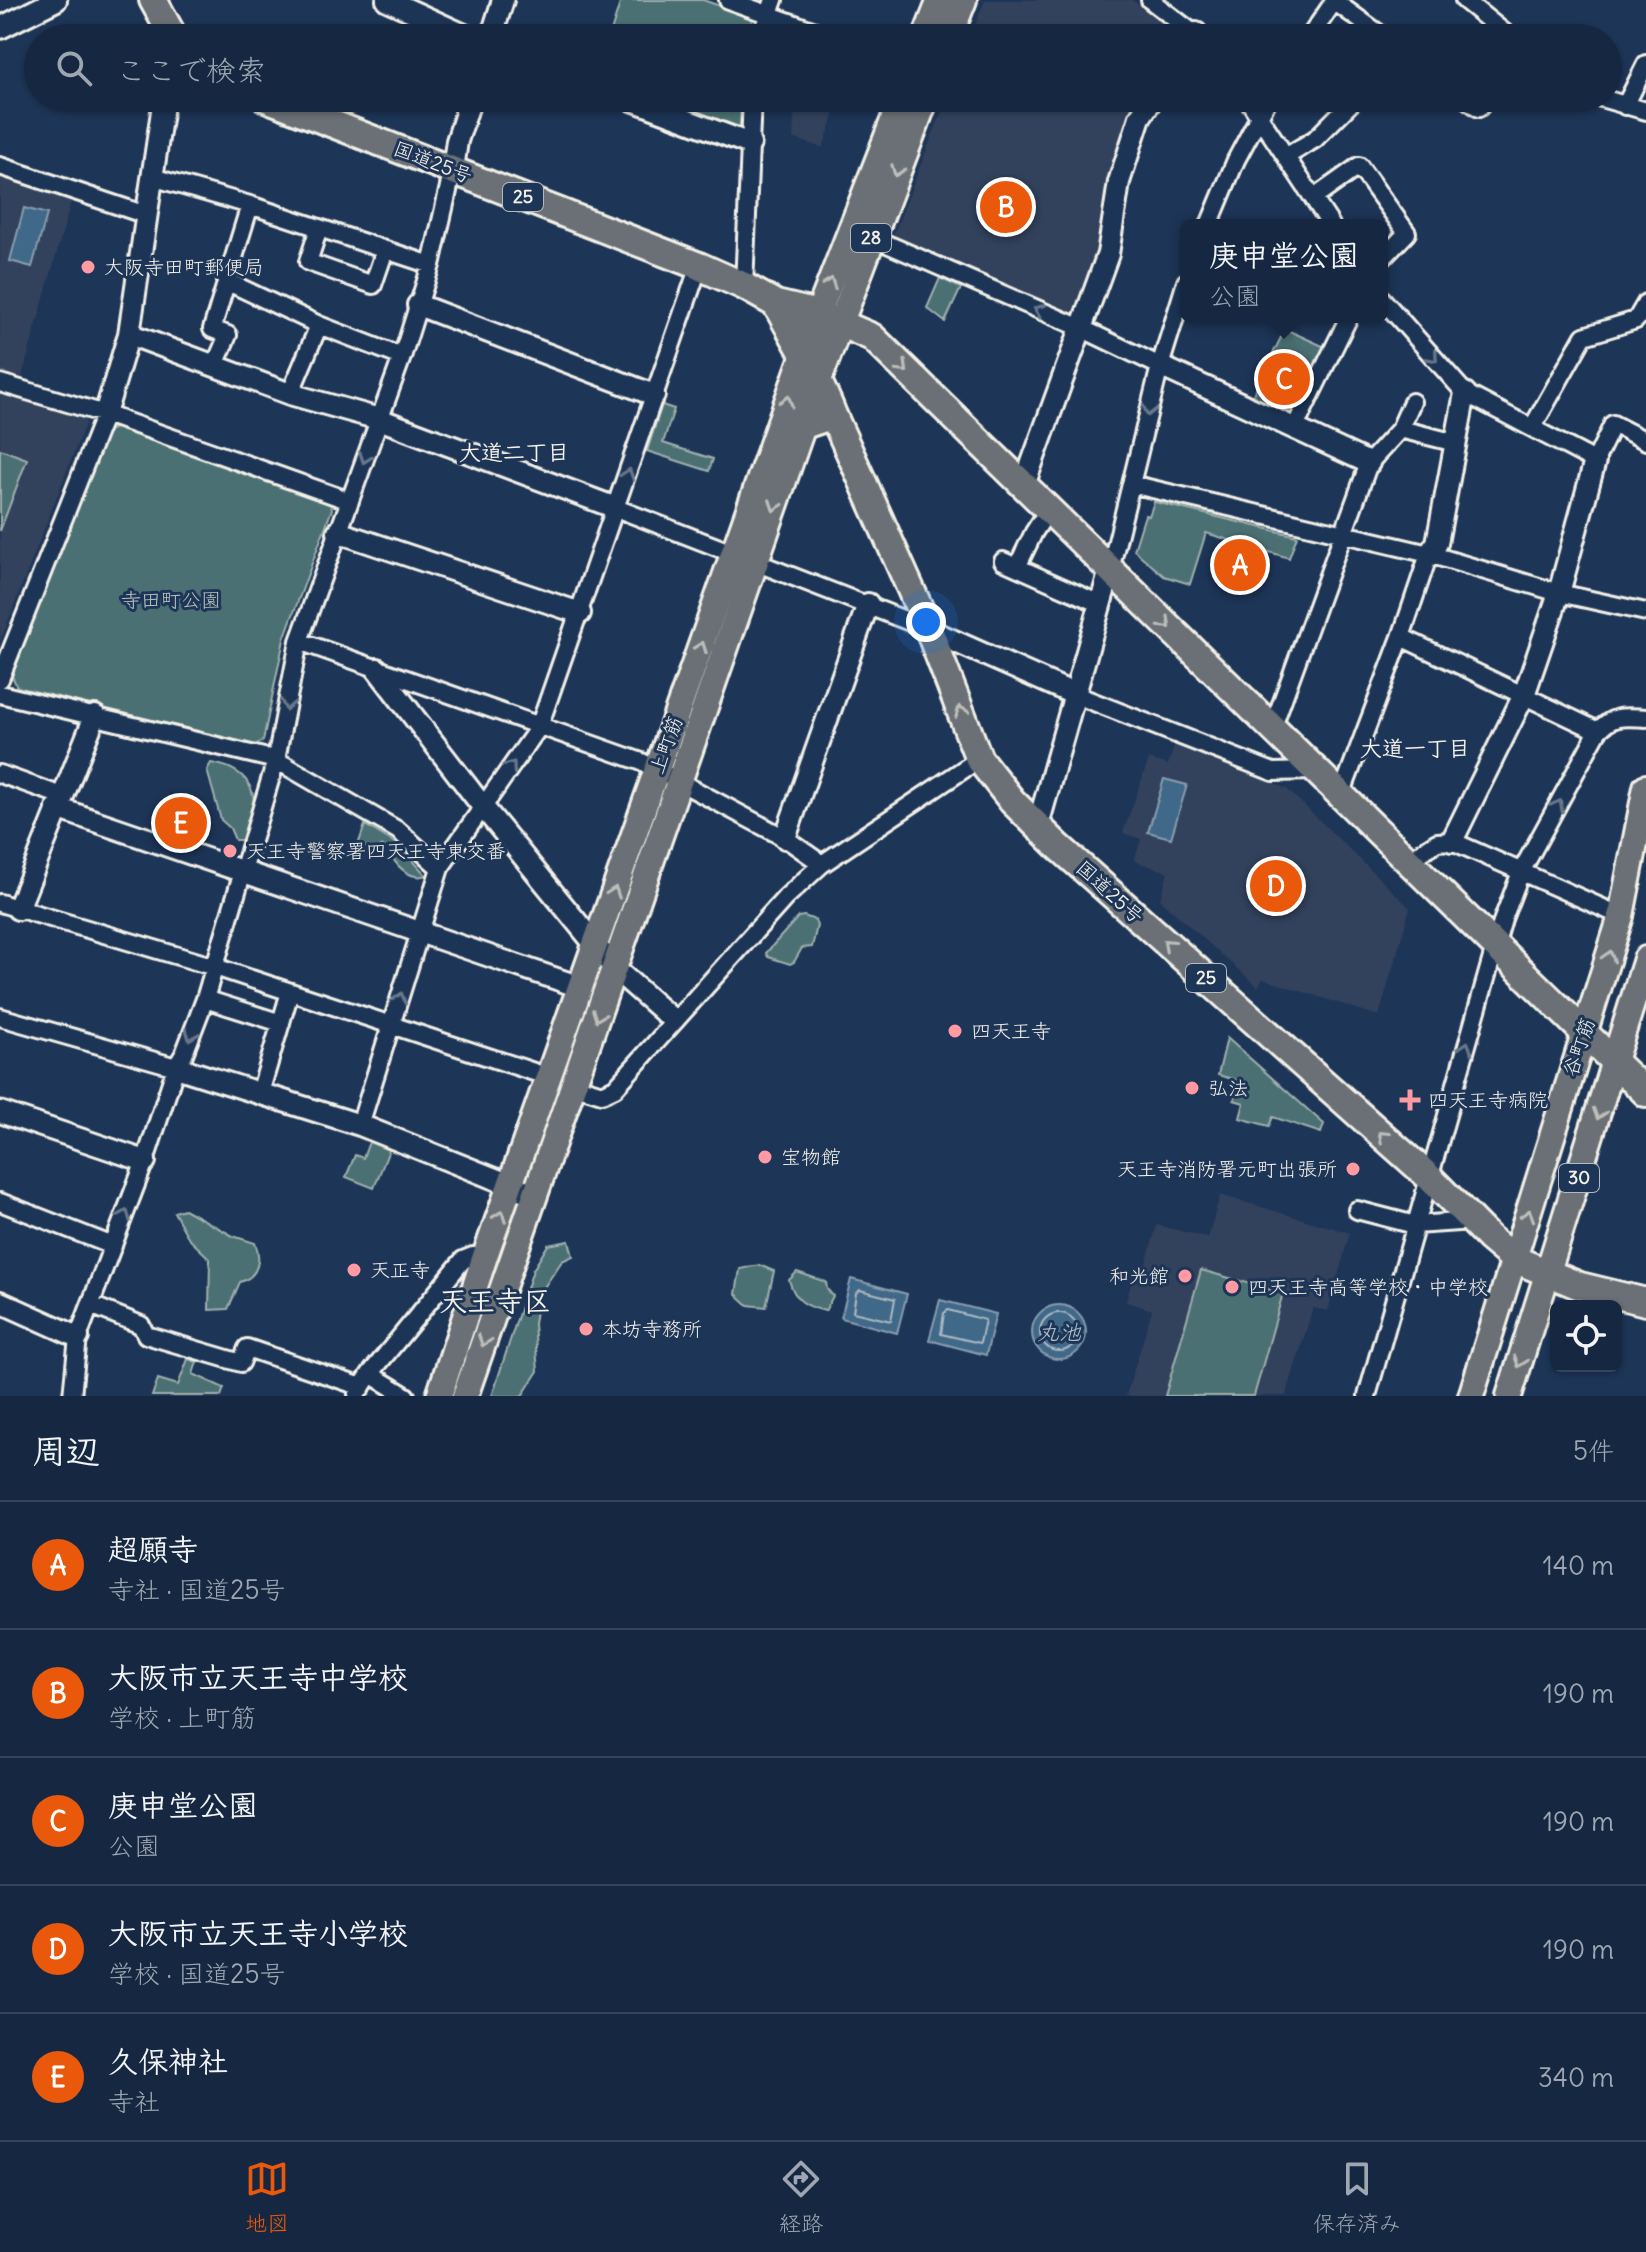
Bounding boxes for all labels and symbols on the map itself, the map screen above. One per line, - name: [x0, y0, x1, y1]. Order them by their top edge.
- street label: 国道25号: [390, 135, 476, 188]
- one-way arrow: [890, 163, 907, 177]
- pin: B: [980, 177, 1032, 237]
- road number: 25: [503, 183, 543, 211]
- road number: 28: [851, 224, 891, 252]
- place label: 大阪寺田町郵便局: [104, 254, 264, 279]
- marker: 大阪寺田町郵便局: [79, 258, 97, 276]
- one-way arrow: [820, 277, 837, 291]
- one-way arrow: [1033, 303, 1047, 319]
- one-way arrow: [1424, 348, 1438, 363]
- pin: C: [1258, 349, 1310, 409]
- one-way arrow: [894, 359, 908, 373]
- one-way arrow: [778, 395, 794, 409]
- one-way arrow: [1142, 403, 1159, 417]
- district label: 大道二丁目: [459, 438, 569, 466]
- one-way arrow: [359, 450, 375, 464]
- one-way arrow: [618, 468, 634, 482]
- one-way arrow: [768, 498, 785, 512]
- pin: A: [1214, 535, 1266, 595]
- park label: 寺田町公園: [121, 587, 221, 612]
- your location: [906, 602, 946, 642]
- one-way arrow: [1157, 615, 1171, 630]
- one-way arrow: [691, 640, 708, 654]
- one-way arrow: [279, 698, 296, 712]
- one-way arrow: [954, 705, 971, 719]
- street label: 上町筋: [644, 712, 688, 777]
- district label: 大道一丁目: [1360, 734, 1470, 762]
- one-way arrow: [501, 761, 516, 775]
- pin: E: [155, 793, 207, 853]
- one-way arrow: [1548, 799, 1563, 813]
- place label: 天王寺警察署四天王寺東交番: [246, 838, 506, 863]
- marker: 天王寺警察署四天王寺東交番: [221, 842, 239, 860]
- street label: 国道25号: [1071, 855, 1149, 929]
- pin: D: [1250, 856, 1302, 916]
- one-way arrow: [604, 885, 621, 899]
- one-way arrow: [1163, 939, 1178, 954]
- one-way arrow: [1600, 950, 1616, 964]
- road number: 25: [1186, 964, 1226, 992]
- one-way arrow: [391, 991, 407, 1005]
- one-way arrow: [591, 1008, 608, 1022]
- street label: 谷町筋: [1557, 1014, 1600, 1079]
- place label: 四天王寺: [971, 1018, 1051, 1043]
- marker: 四天王寺: [946, 1022, 964, 1040]
- one-way arrow: [184, 1027, 201, 1041]
- one-way arrow: [1457, 1041, 1473, 1055]
- place label: 弘法: [1208, 1075, 1248, 1100]
- marker: 弘法: [1183, 1079, 1201, 1097]
- place label: 四天王寺病院: [1428, 1087, 1548, 1112]
- marker: 四天王寺病院: [1399, 1089, 1421, 1111]
- one-way arrow: [1592, 1107, 1608, 1120]
- one-way arrow: [1378, 1130, 1392, 1145]
- place label: 宝物館: [781, 1144, 841, 1169]
- marker: 宝物館: [756, 1148, 774, 1166]
- place label: 天王寺消防署元町出張所: [1117, 1156, 1337, 1181]
- marker: 天王寺消防署元町出張所: [1344, 1160, 1362, 1178]
- road number: 30: [1559, 1164, 1599, 1192]
- one-way arrow: [1519, 1208, 1535, 1222]
- one-way arrow: [115, 1209, 132, 1223]
- one-way arrow: [490, 1210, 507, 1224]
- place label: 天正寺: [370, 1257, 430, 1282]
- marker: 天正寺: [345, 1261, 363, 1279]
- place label: 和光館: [1109, 1263, 1169, 1288]
- marker: 和光館: [1176, 1267, 1194, 1285]
- place label: 四天王寺高等学校・中学校: [1248, 1274, 1488, 1299]
- marker: 四天王寺高等学校・中学校: [1223, 1278, 1241, 1296]
- district label: 天王寺区: [439, 1283, 551, 1319]
- place label: 本坊寺務所: [602, 1316, 702, 1341]
- water label: 丸池: [1037, 1318, 1082, 1346]
- marker: 本坊寺務所: [577, 1320, 595, 1338]
- one-way arrow: [478, 1333, 494, 1347]
- one-way arrow: [1514, 1354, 1530, 1368]

